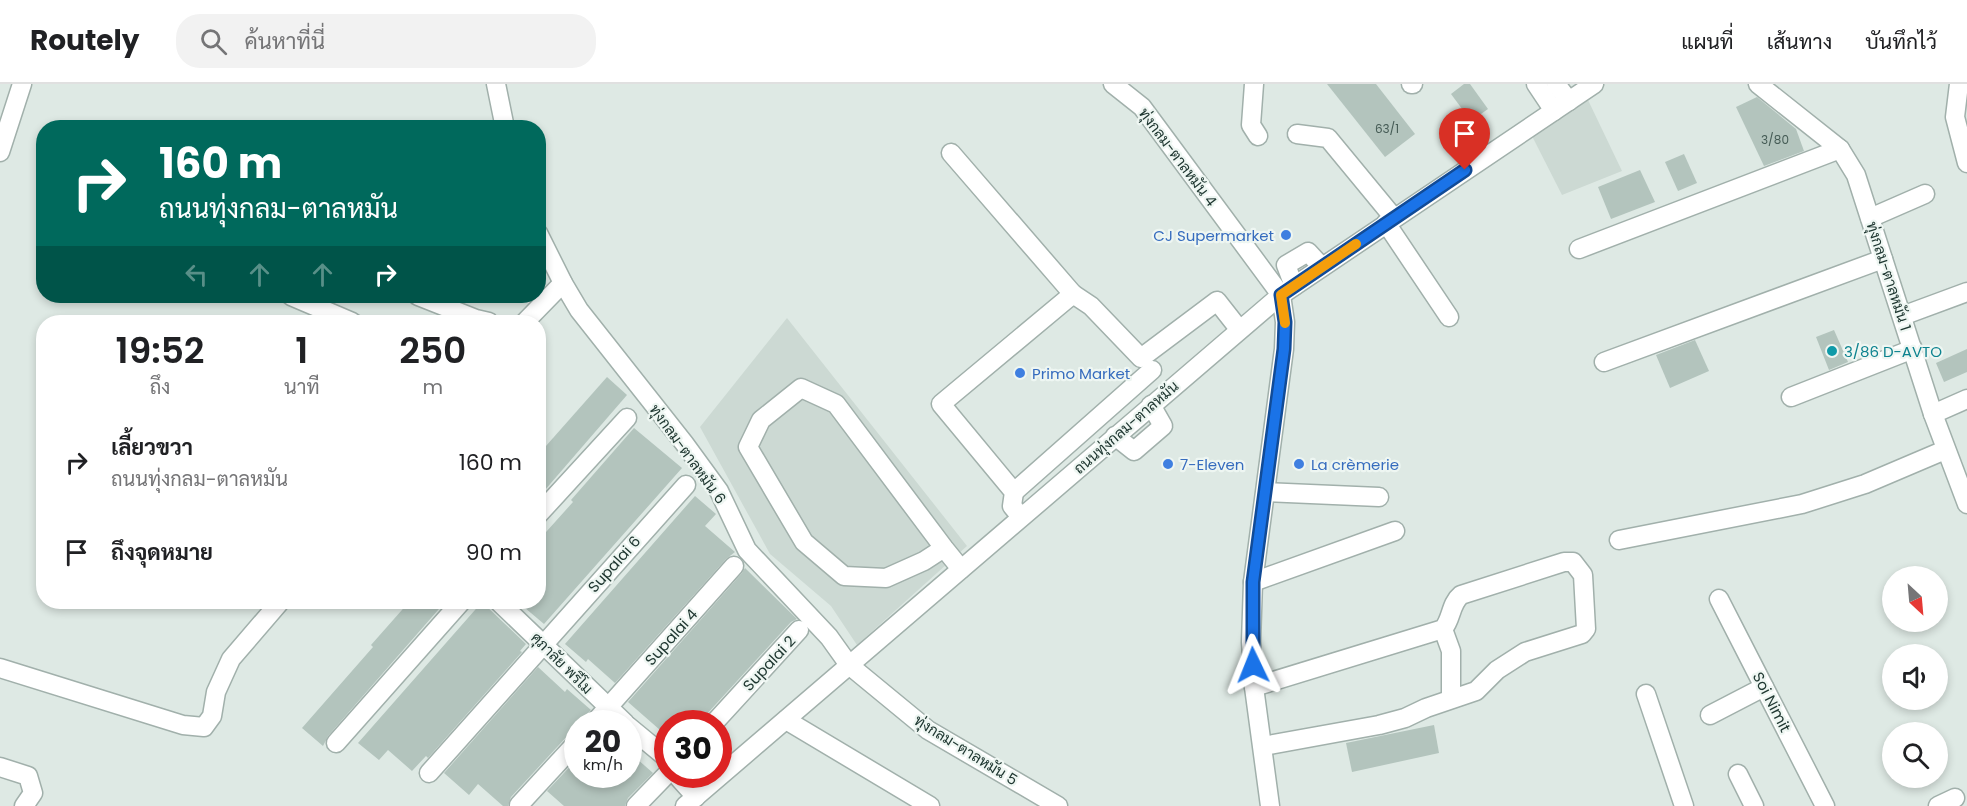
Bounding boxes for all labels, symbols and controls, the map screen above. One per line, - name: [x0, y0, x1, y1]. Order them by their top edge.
- search box: [176, 14, 596, 68]
- text: Routely: [30, 21, 140, 60]
- icon: search: [197, 25, 230, 58]
- text: ค้นหาที่นี่: [245, 26, 325, 57]
- text: แผนที่: [1681, 27, 1734, 56]
- text: เส้นทาง: [1767, 27, 1832, 56]
- text: บันทึกไว้: [1865, 27, 1937, 56]
- street label: ทุ่งกลม-ตาลหมัน 4: [1133, 103, 1222, 211]
- pin: [1439, 108, 1490, 170]
- icon: arrive: [1448, 117, 1481, 150]
- house number: 63/1: [1375, 120, 1399, 137]
- house number: 3/80: [1761, 131, 1789, 148]
- text: 160 m: [159, 134, 282, 193]
- icon: right: [60, 144, 138, 222]
- text: ถนนทุ่งกลม-ตาลหมัน: [159, 190, 398, 227]
- street label: ทุ่งกลม-ตาลหมัน 1: [1860, 219, 1917, 334]
- place label: CJ Supermarket: [1153, 225, 1274, 246]
- marker: CJ Supermarket: [1279, 228, 1293, 242]
- icon: left: [180, 258, 213, 291]
- icon: ahead: [243, 258, 276, 291]
- icon: ahead: [306, 258, 339, 291]
- icon: right: [369, 258, 402, 291]
- text: 19:52: [116, 325, 204, 376]
- text: 1: [295, 325, 308, 376]
- text: 250: [399, 325, 466, 376]
- place label: 3/86 D-AVTO: [1844, 341, 1942, 362]
- marker: 3/86 D-AVTO: [1825, 344, 1839, 358]
- place label: Primo Market: [1032, 363, 1130, 384]
- marker: Primo Market: [1013, 366, 1027, 380]
- text: ถึง: [150, 373, 170, 401]
- text: นาที: [284, 373, 320, 401]
- text: m: [423, 373, 443, 401]
- street label: ถนนทุ่งกลม-ตาลหมัน: [1069, 376, 1184, 479]
- street label: ทุ่งกลม-ตาลหมัน 6: [644, 400, 731, 509]
- text: เลี้ยวขวา: [111, 432, 193, 463]
- icon: right: [60, 446, 93, 479]
- text: 160 m: [459, 447, 522, 478]
- place label: 7-Eleven: [1180, 454, 1244, 475]
- place label: La crèmerie: [1311, 454, 1399, 475]
- marker: 7-Eleven: [1161, 457, 1175, 471]
- marker: La crèmerie: [1292, 457, 1306, 471]
- text: ถนนทุ่งกลม-ตาลหมัน: [111, 465, 288, 493]
- street label: Supalai 6: [583, 531, 645, 597]
- icon: arrive: [60, 536, 93, 569]
- text: ถึงจุดหมาย: [111, 537, 213, 568]
- text: 90 m: [466, 537, 522, 568]
- north arrow: [1882, 566, 1948, 632]
- map controls: [1882, 566, 1948, 788]
- street label: Supalai 4: [640, 604, 702, 670]
- street label: ศุภาลัย พรีโม: [526, 627, 598, 699]
- street label: Supalai 2: [738, 631, 800, 695]
- position arrow: [1221, 633, 1285, 697]
- button: sound: [1882, 644, 1948, 710]
- street label: Soi Nimit: [1748, 668, 1796, 736]
- speed limit sign: 30: [654, 710, 732, 788]
- street label: ทุ่งกลม-ตาลหมัน 5: [910, 710, 1022, 791]
- text: 20: [585, 720, 621, 763]
- button: search: [1882, 722, 1948, 788]
- text: km/h: [583, 754, 623, 775]

